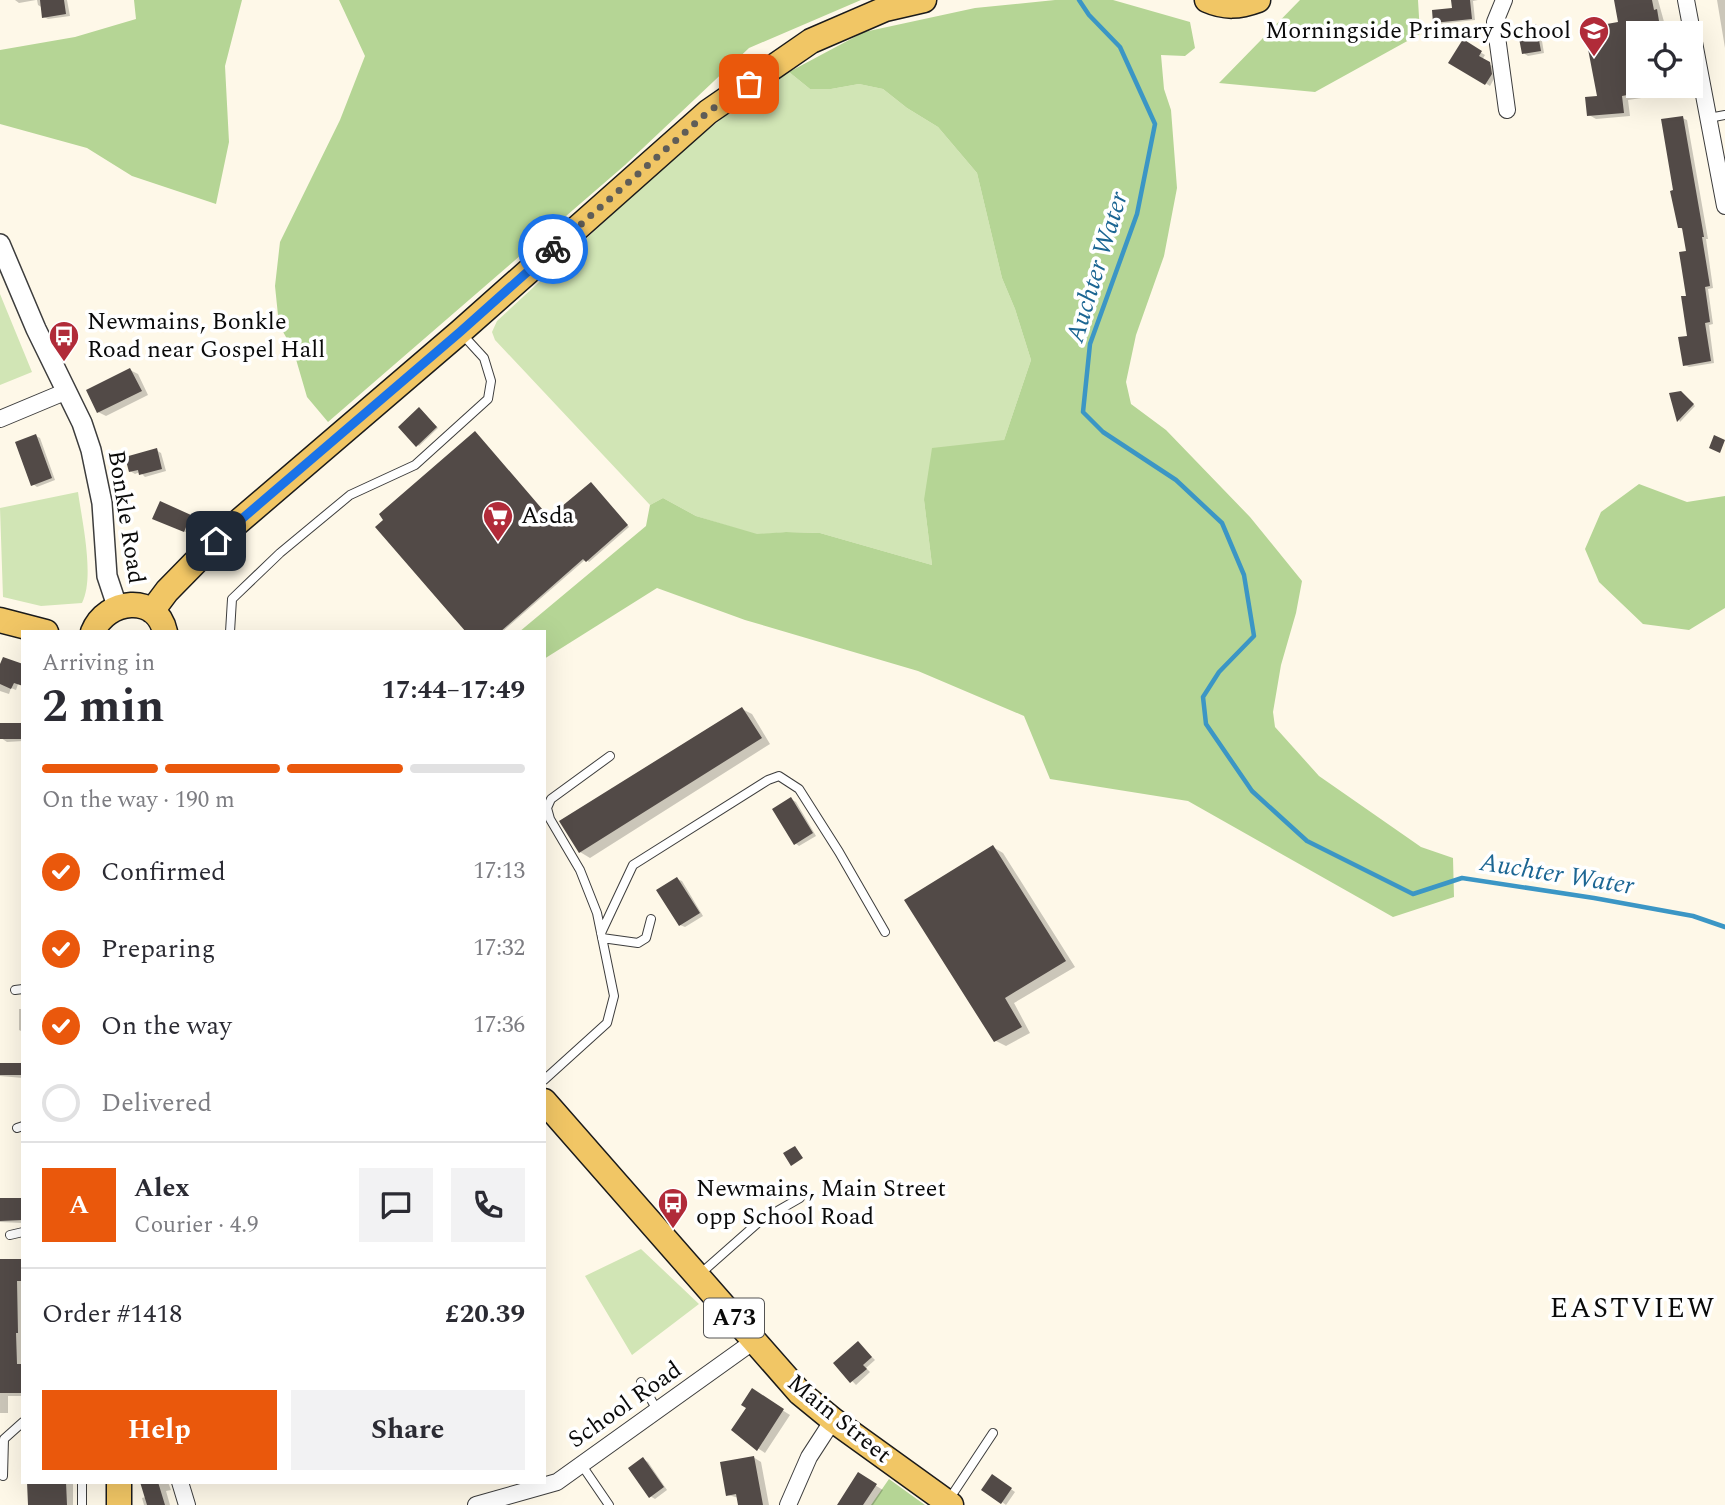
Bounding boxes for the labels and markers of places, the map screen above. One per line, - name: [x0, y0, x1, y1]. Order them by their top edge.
- place label: Morningside Primary School: [1265, 13, 1571, 49]
- school or university icon: Morningside Primary School: [1577, 14, 1611, 58]
- pin: [719, 54, 779, 114]
- place label: Newmains, Bonkle Road near Gospel Hall: [87, 304, 325, 368]
- bus stop icon: Newmains, Bonkle Road near Gospel Hall: [47, 319, 81, 363]
- place label: Asda: [521, 498, 575, 534]
- supermarket icon: Asda: [481, 499, 515, 543]
- pin: [186, 511, 246, 571]
- place label: Newmains, Main Street opp School Road: [696, 1171, 946, 1235]
- bus stop icon: Newmains, Main Street opp School Road: [656, 1186, 690, 1230]

